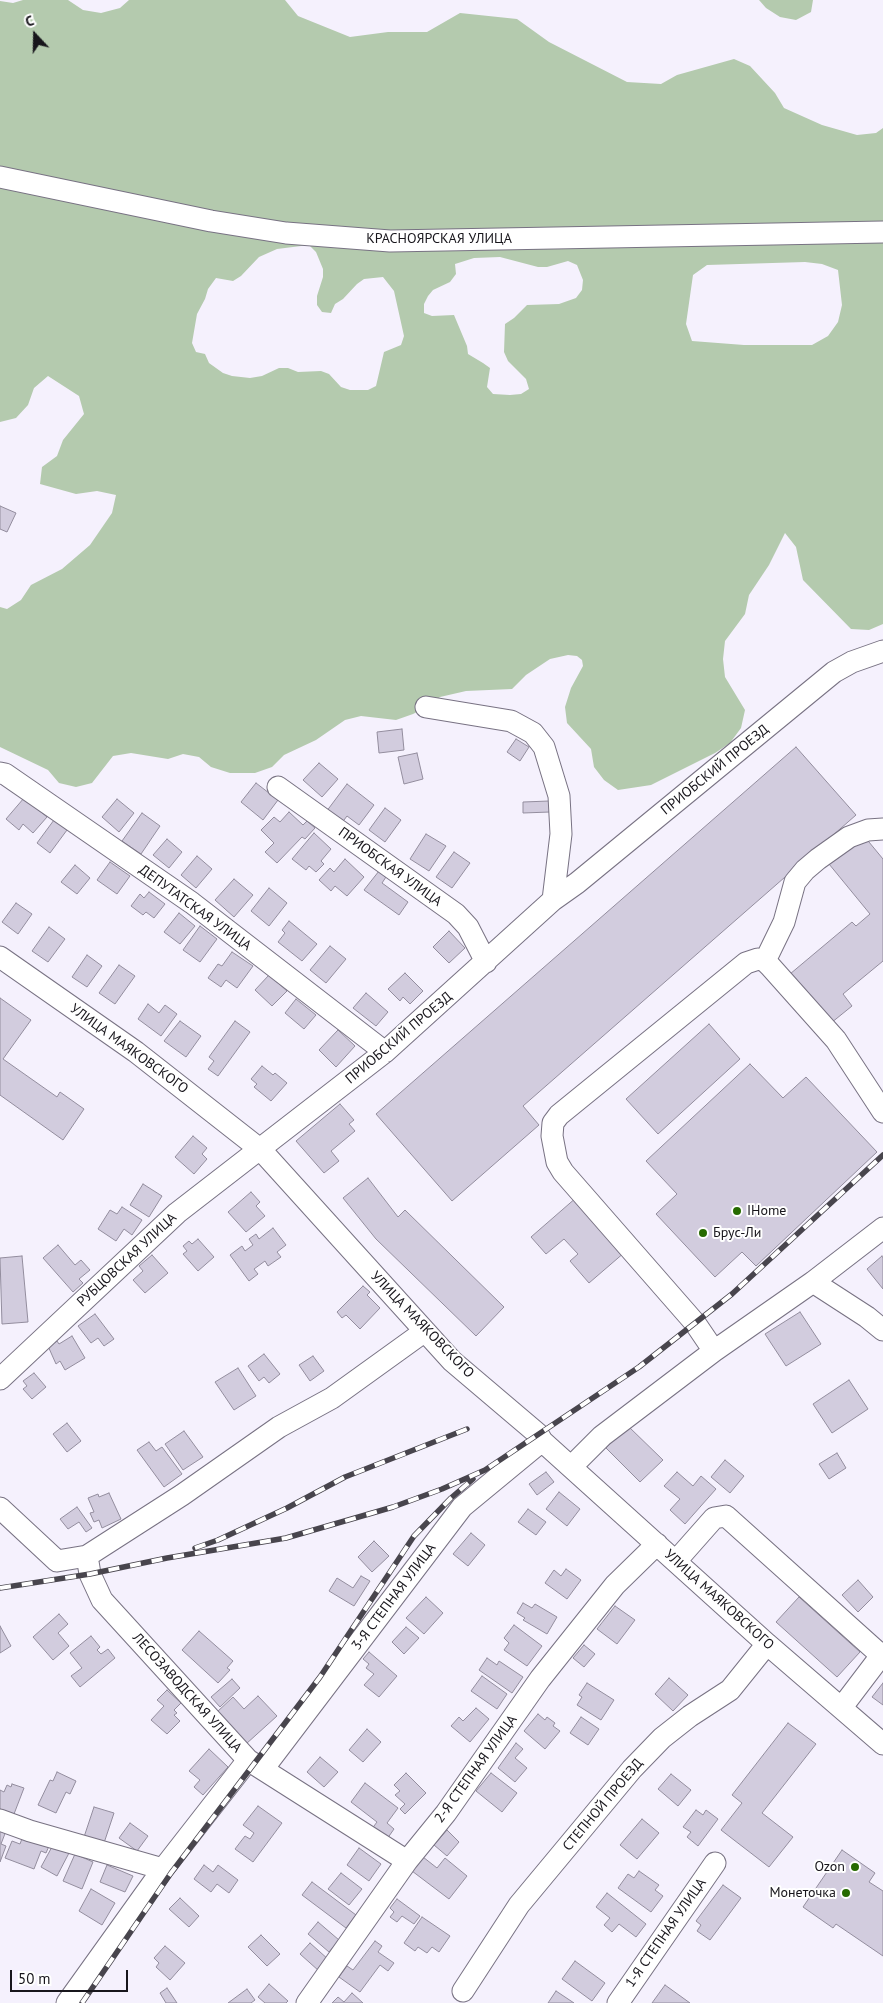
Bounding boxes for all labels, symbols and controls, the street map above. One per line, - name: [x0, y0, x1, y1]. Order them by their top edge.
- north arrow: [10, 10, 60, 60]
- text: С: [23, 11, 36, 31]
- street label: КРАСНОЯРСКАЯ УЛИЦА: [366, 231, 512, 247]
- street label: ПРИОБСКИЙ ПРОЕЗД: [658, 721, 772, 819]
- street label: ПРИОБСКАЯ УЛИЦА: [335, 824, 445, 910]
- street label: ДЕПУТАТСКАЯ УЛИЦА: [136, 862, 254, 954]
- street label: ПРИОБСКИЙ ПРОЕЗД: [342, 988, 456, 1088]
- street label: УЛИЦА МАЯКОВСКОГО: [67, 1001, 191, 1097]
- place label: IHome: [747, 1203, 786, 1219]
- marker: IHome: [731, 1205, 743, 1217]
- street label: РУБЦОВСКАЯ УЛИЦА: [74, 1210, 180, 1310]
- place label: Брус-Ли: [713, 1225, 761, 1241]
- marker: Брус-Ли: [697, 1227, 709, 1239]
- street label: УЛИЦА МАЯКОВСКОГО: [367, 1268, 477, 1382]
- street label: 3-Я СТЕПНАЯ УЛИЦА: [348, 1540, 440, 1654]
- street label: УЛИЦА МАЯКОВСКОГО: [661, 1546, 777, 1654]
- street label: ЛЕСОЗАВОДСКАЯ УЛИЦА: [129, 1630, 245, 1756]
- street label: 2-Я СТЕПНАЯ УЛИЦА: [431, 1712, 521, 1826]
- street label: СТЕПНОЙ ПРОЕЗД: [559, 1755, 647, 1855]
- place label: Ozon: [815, 1859, 845, 1875]
- marker: Ozon: [849, 1861, 861, 1873]
- street label: 1-Я СТЕПНАЯ УЛИЦА: [622, 1875, 710, 1991]
- place label: Монеточка: [769, 1885, 836, 1901]
- marker: Монеточка: [840, 1887, 852, 1899]
- scale bar: [12, 1960, 130, 1992]
- text: 50 m: [18, 1969, 51, 1988]

